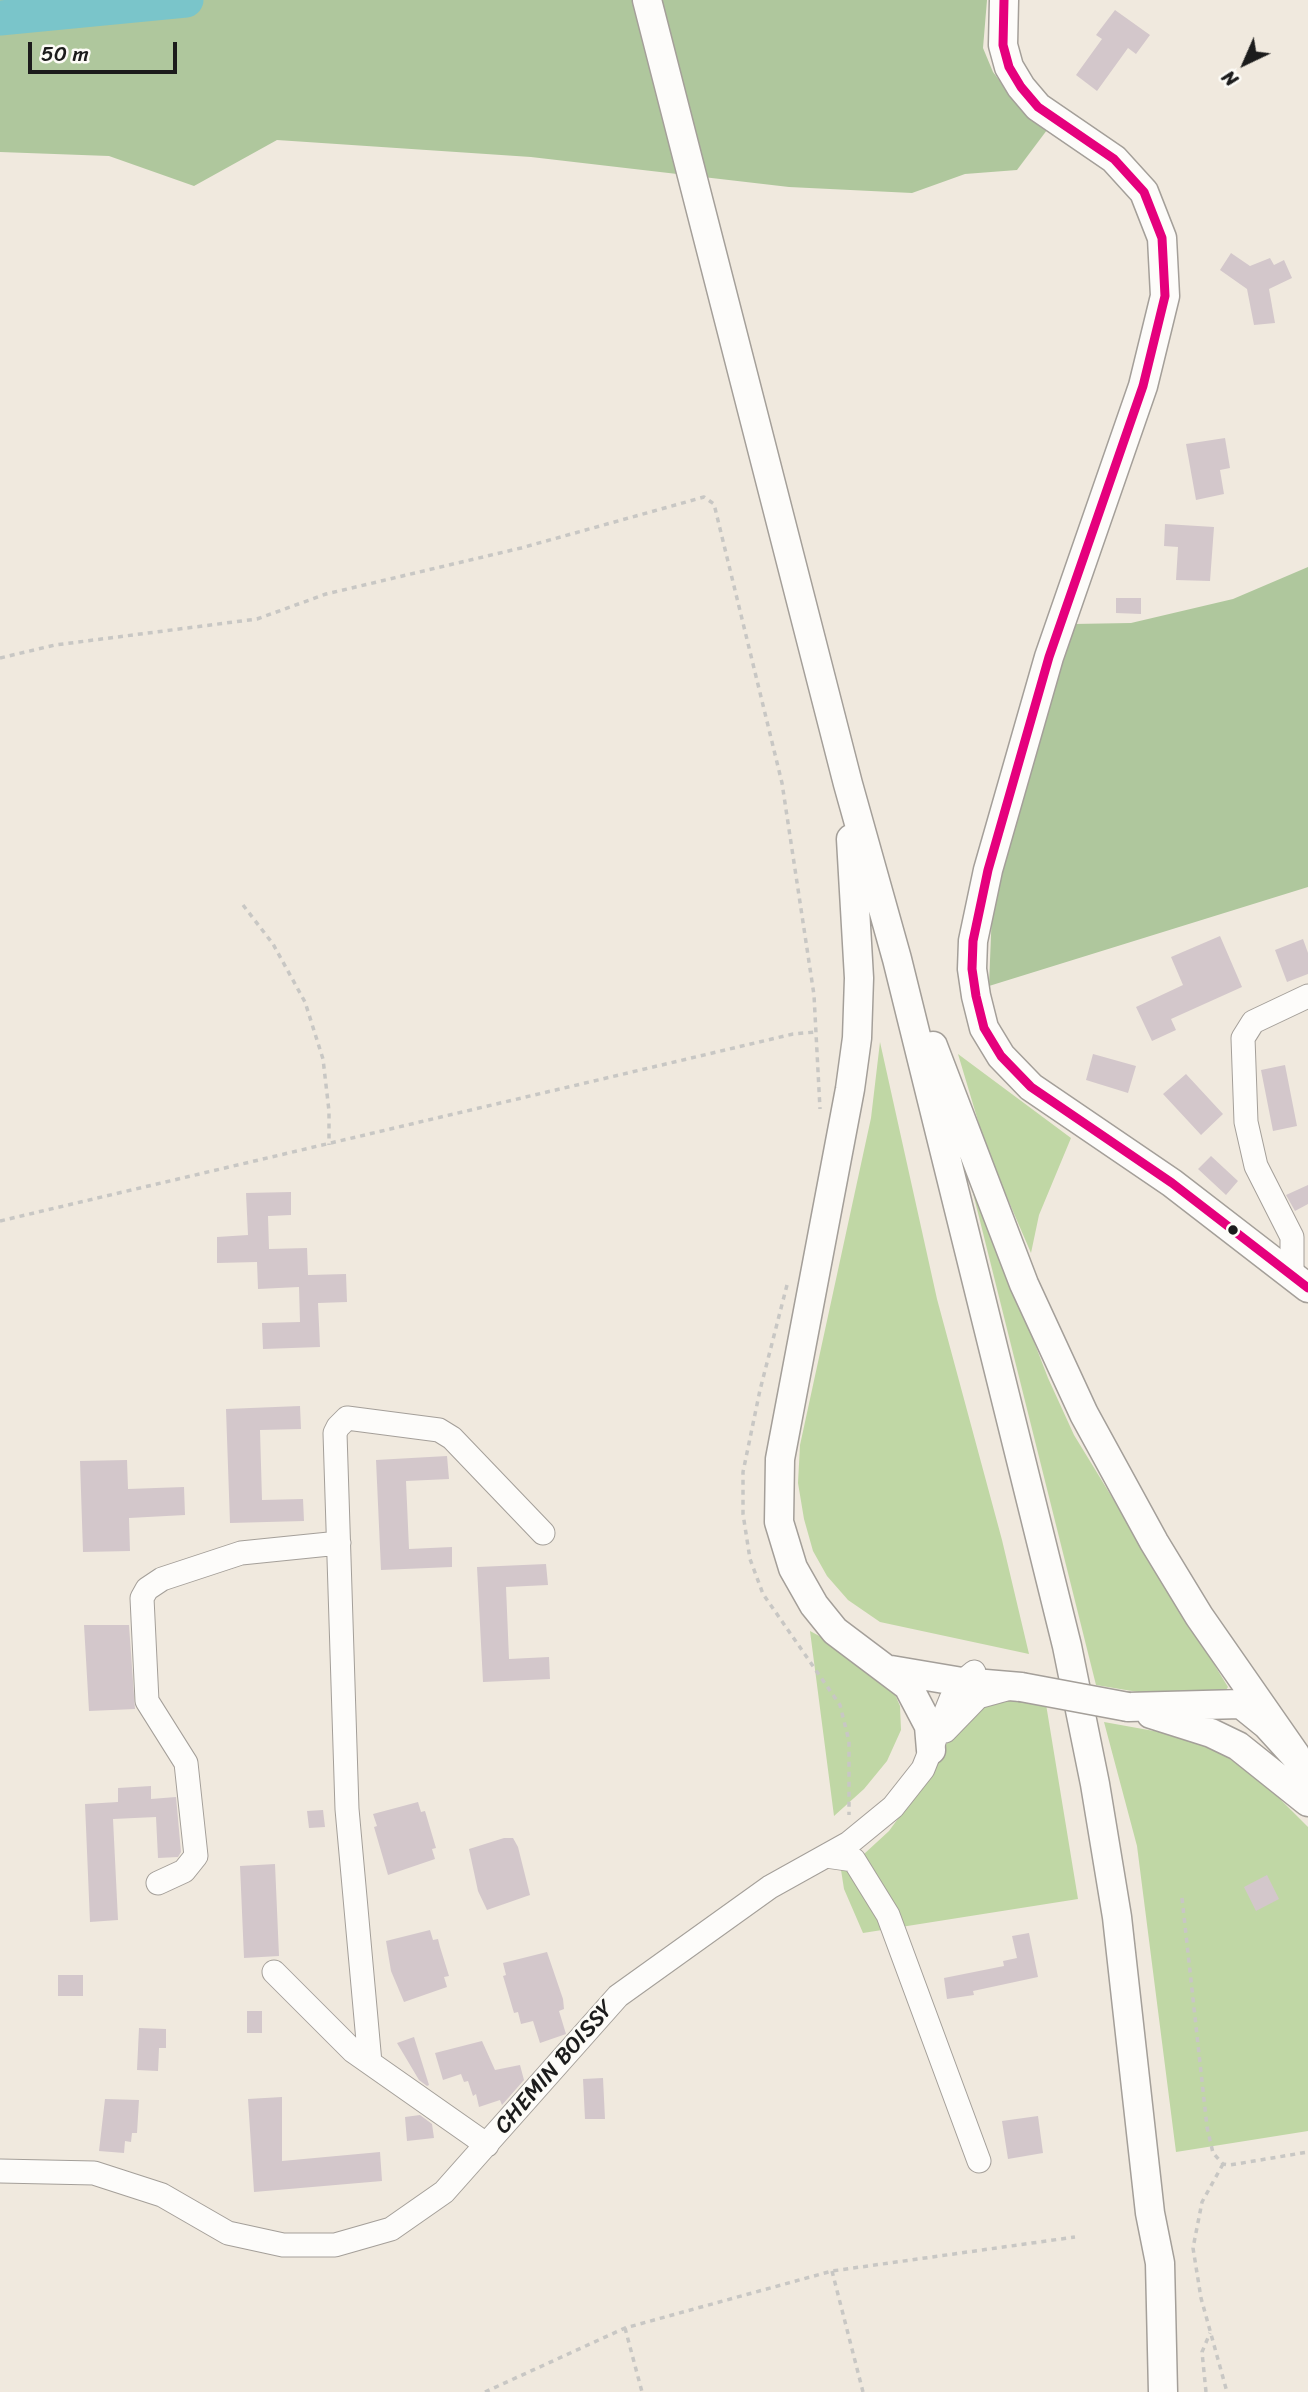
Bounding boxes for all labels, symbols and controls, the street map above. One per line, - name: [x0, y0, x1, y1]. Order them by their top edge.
- scale bar: [32, 28, 180, 72]
- north arrow: [1210, 28, 1280, 98]
- text: 50 m: [41, 35, 89, 73]
- text: N: [1214, 62, 1246, 95]
- unlabelled marker: [1226, 1223, 1240, 1237]
- street label: CHEMIN BOISSY: [490, 1996, 620, 2140]

